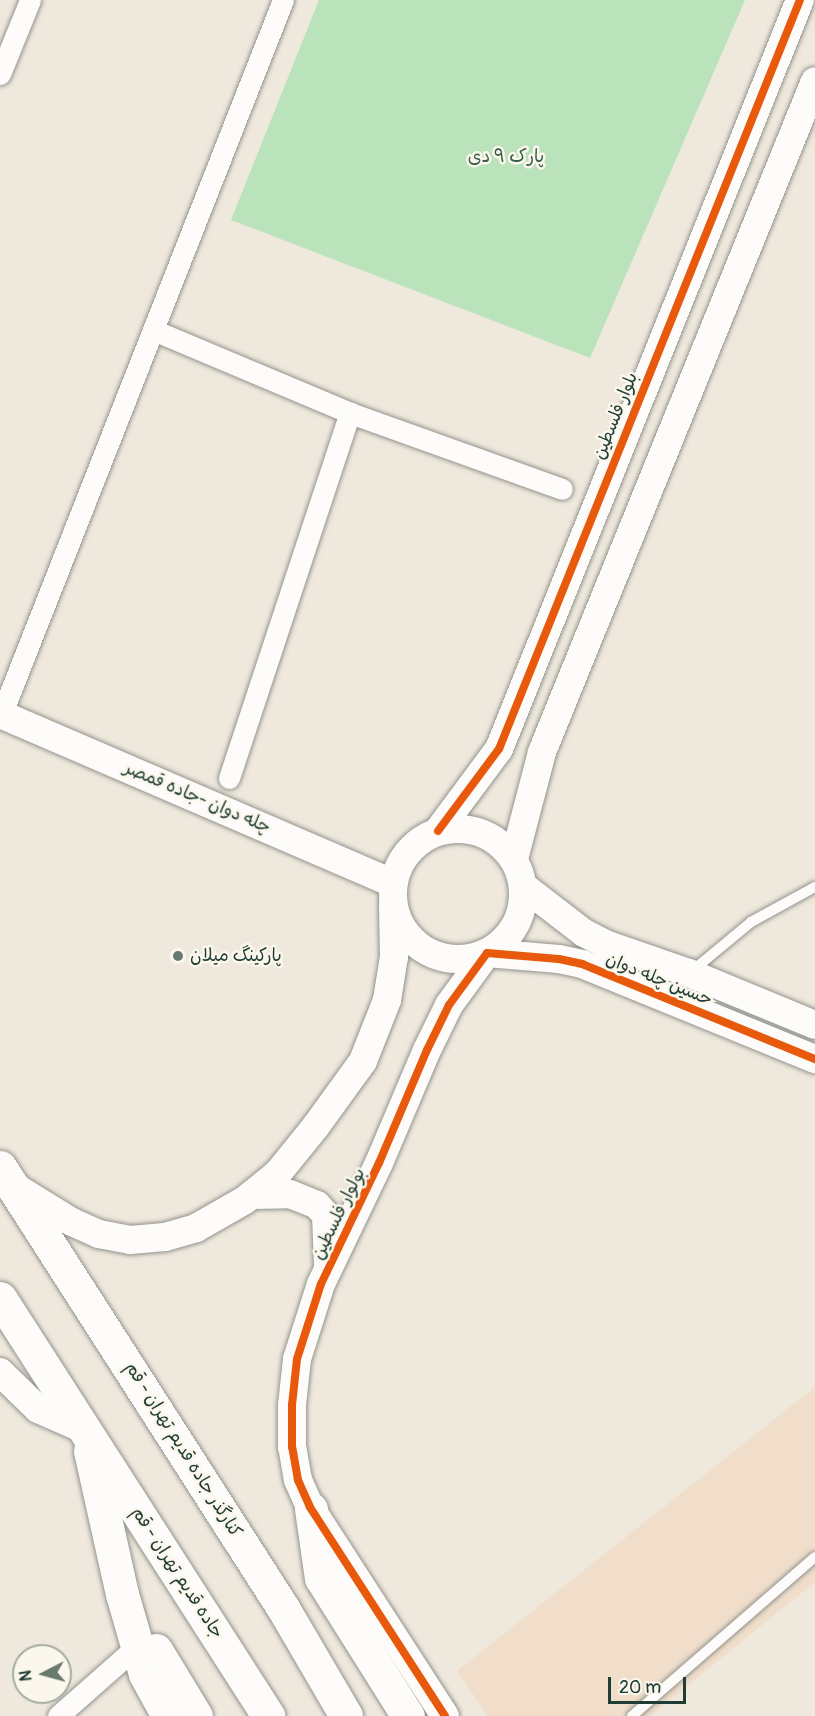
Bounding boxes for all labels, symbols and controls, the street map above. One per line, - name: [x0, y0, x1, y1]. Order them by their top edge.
- park label: پارک ۹ دی: [468, 146, 544, 168]
- street label: بلوار فلسطین: [589, 369, 643, 463]
- street label: چله دوان -جاده قمصر: [120, 757, 274, 839]
- place label: پارکینگ میلان: [190, 945, 282, 967]
- marker: پارکینگ میلان: [171, 949, 185, 963]
- street label: حسین چله دوان: [602, 949, 716, 1011]
- street label: بولوار فلسطین: [307, 1165, 371, 1263]
- street label: کنارگذر جاده قدیم تهران - قم: [120, 1358, 246, 1542]
- street label: جاده قدیم تهران - قم: [126, 1503, 228, 1643]
- north arrow: [12, 1644, 72, 1704]
- scale bar: [611, 1665, 689, 1703]
- text: N: [16, 1669, 37, 1682]
- text: 20 m: [619, 1676, 661, 1699]

